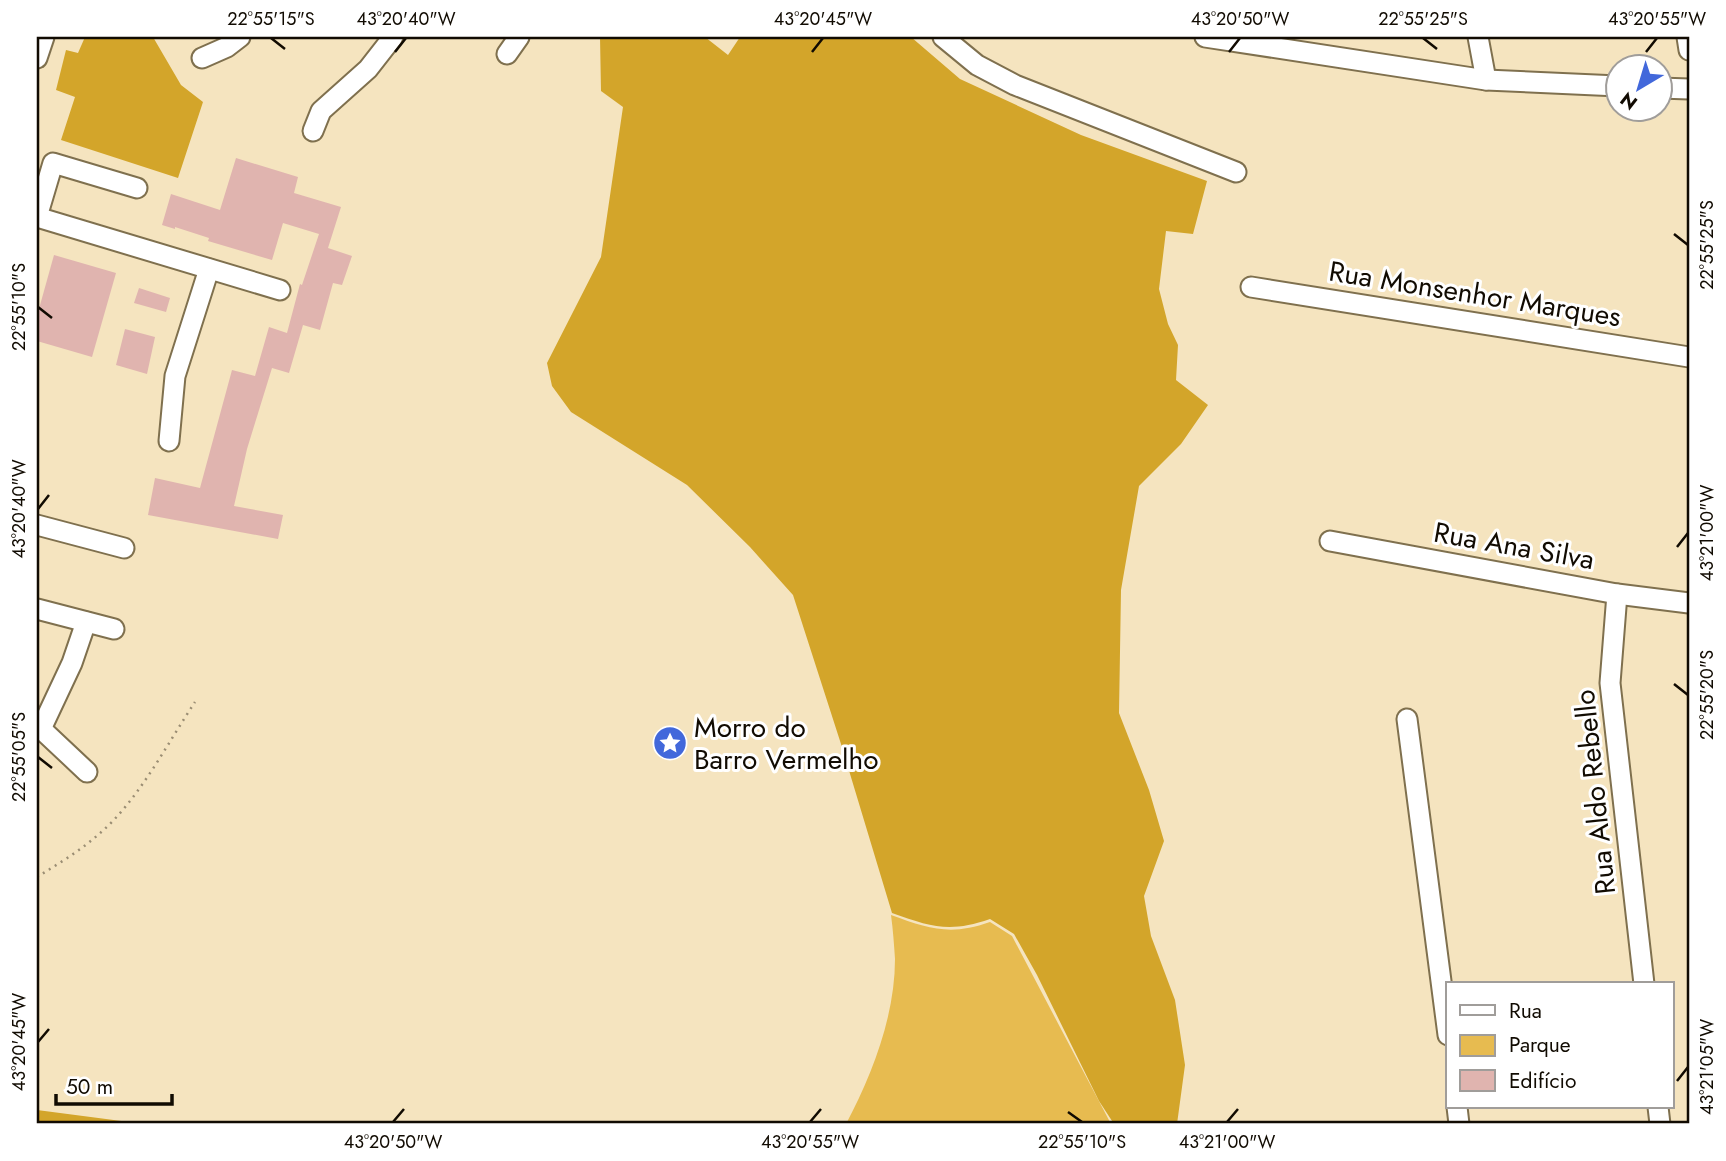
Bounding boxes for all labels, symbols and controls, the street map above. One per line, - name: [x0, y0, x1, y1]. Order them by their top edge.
- text: 22°55'15"S: [227, 6, 315, 32]
- text: 43°20'40"W: [357, 6, 456, 32]
- text: 43°20'45"W: [774, 6, 872, 32]
- text: 43°20'50"W: [1191, 6, 1289, 32]
- text: 22°55'25"S: [1378, 6, 1468, 32]
- text: 43°20'55"W: [1608, 6, 1706, 32]
- north arrow: [1604, 52, 1674, 122]
- text: N: [1615, 86, 1643, 116]
- text: 22°55'25"S: [1694, 200, 1720, 290]
- street label: Rua Monsenhor Marques: [1326, 251, 1624, 337]
- text: 22°55'10"S: [6, 263, 32, 351]
- text: 43°20'40"W: [6, 459, 32, 558]
- text: 43°21'00"W: [1694, 485, 1720, 581]
- street label: Rua Ana Silva: [1431, 512, 1597, 580]
- text: 22°55'20"S: [1694, 650, 1720, 740]
- street label: Rua Aldo Rebello: [1564, 688, 1626, 896]
- place label: Morro do Barro Vermelho: [694, 707, 879, 780]
- text: 22°55'05"S: [6, 712, 32, 802]
- place icon: Morro do Barro Vermelho: [651, 724, 689, 762]
- legend: [1446, 982, 1674, 1108]
- text: 43°20'45"W: [6, 993, 32, 1091]
- text: Rua: [1509, 996, 1542, 1026]
- text: 43°21'05"W: [1694, 1019, 1720, 1115]
- text: Parque: [1509, 1030, 1571, 1060]
- scale bar: [56, 1063, 172, 1107]
- text: Edifício: [1509, 1066, 1576, 1096]
- text: 50 m: [66, 1072, 113, 1102]
- text: 43°20'50"W: [344, 1129, 442, 1155]
- text: 43°20'55"W: [761, 1129, 859, 1155]
- text: 22°55'10"S: [1038, 1129, 1126, 1155]
- text: 43°21'00"W: [1179, 1129, 1275, 1155]

